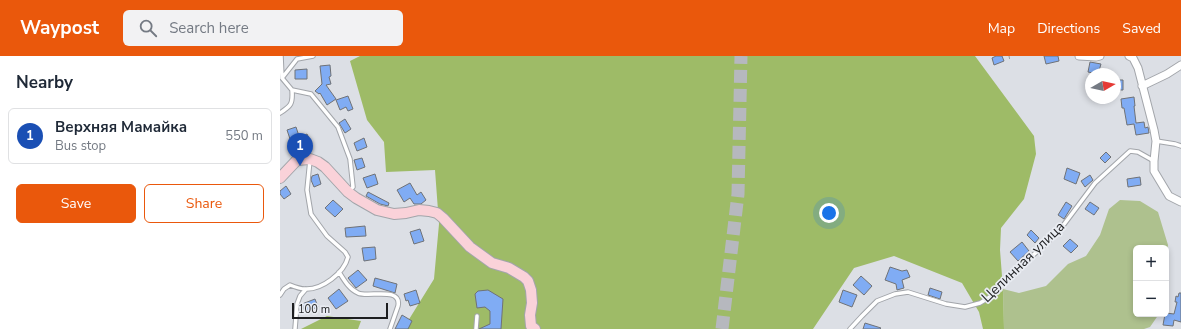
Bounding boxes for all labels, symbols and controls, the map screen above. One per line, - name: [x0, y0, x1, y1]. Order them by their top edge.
- search box: [123, 10, 403, 46]
- text: Waypost: [20, 15, 99, 41]
- icon: search: [137, 17, 159, 39]
- text: Search here: [169, 18, 249, 38]
- text: Map: [988, 19, 1015, 38]
- text: Directions: [1037, 19, 1100, 38]
- text: Saved: [1122, 19, 1161, 38]
- north arrow: [1085, 68, 1121, 104]
- text: Nearby: [16, 71, 73, 94]
- text: Верхняя Мамайка: [55, 117, 187, 137]
- text: 1: [26, 127, 34, 145]
- text: 550 m: [225, 127, 263, 145]
- pin: 1: [287, 133, 313, 166]
- text: Bus stop: [55, 137, 106, 155]
- button: Save: [16, 184, 136, 223]
- button: Share: [144, 184, 264, 223]
- your location: [819, 203, 839, 223]
- street label: Целинная улица: [977, 217, 1069, 307]
- map controls: [1133, 245, 1169, 317]
- button: +: [1133, 245, 1169, 281]
- button: −: [1133, 281, 1169, 317]
- scale bar: [292, 301, 388, 320]
- text: 100 m: [298, 302, 330, 317]

